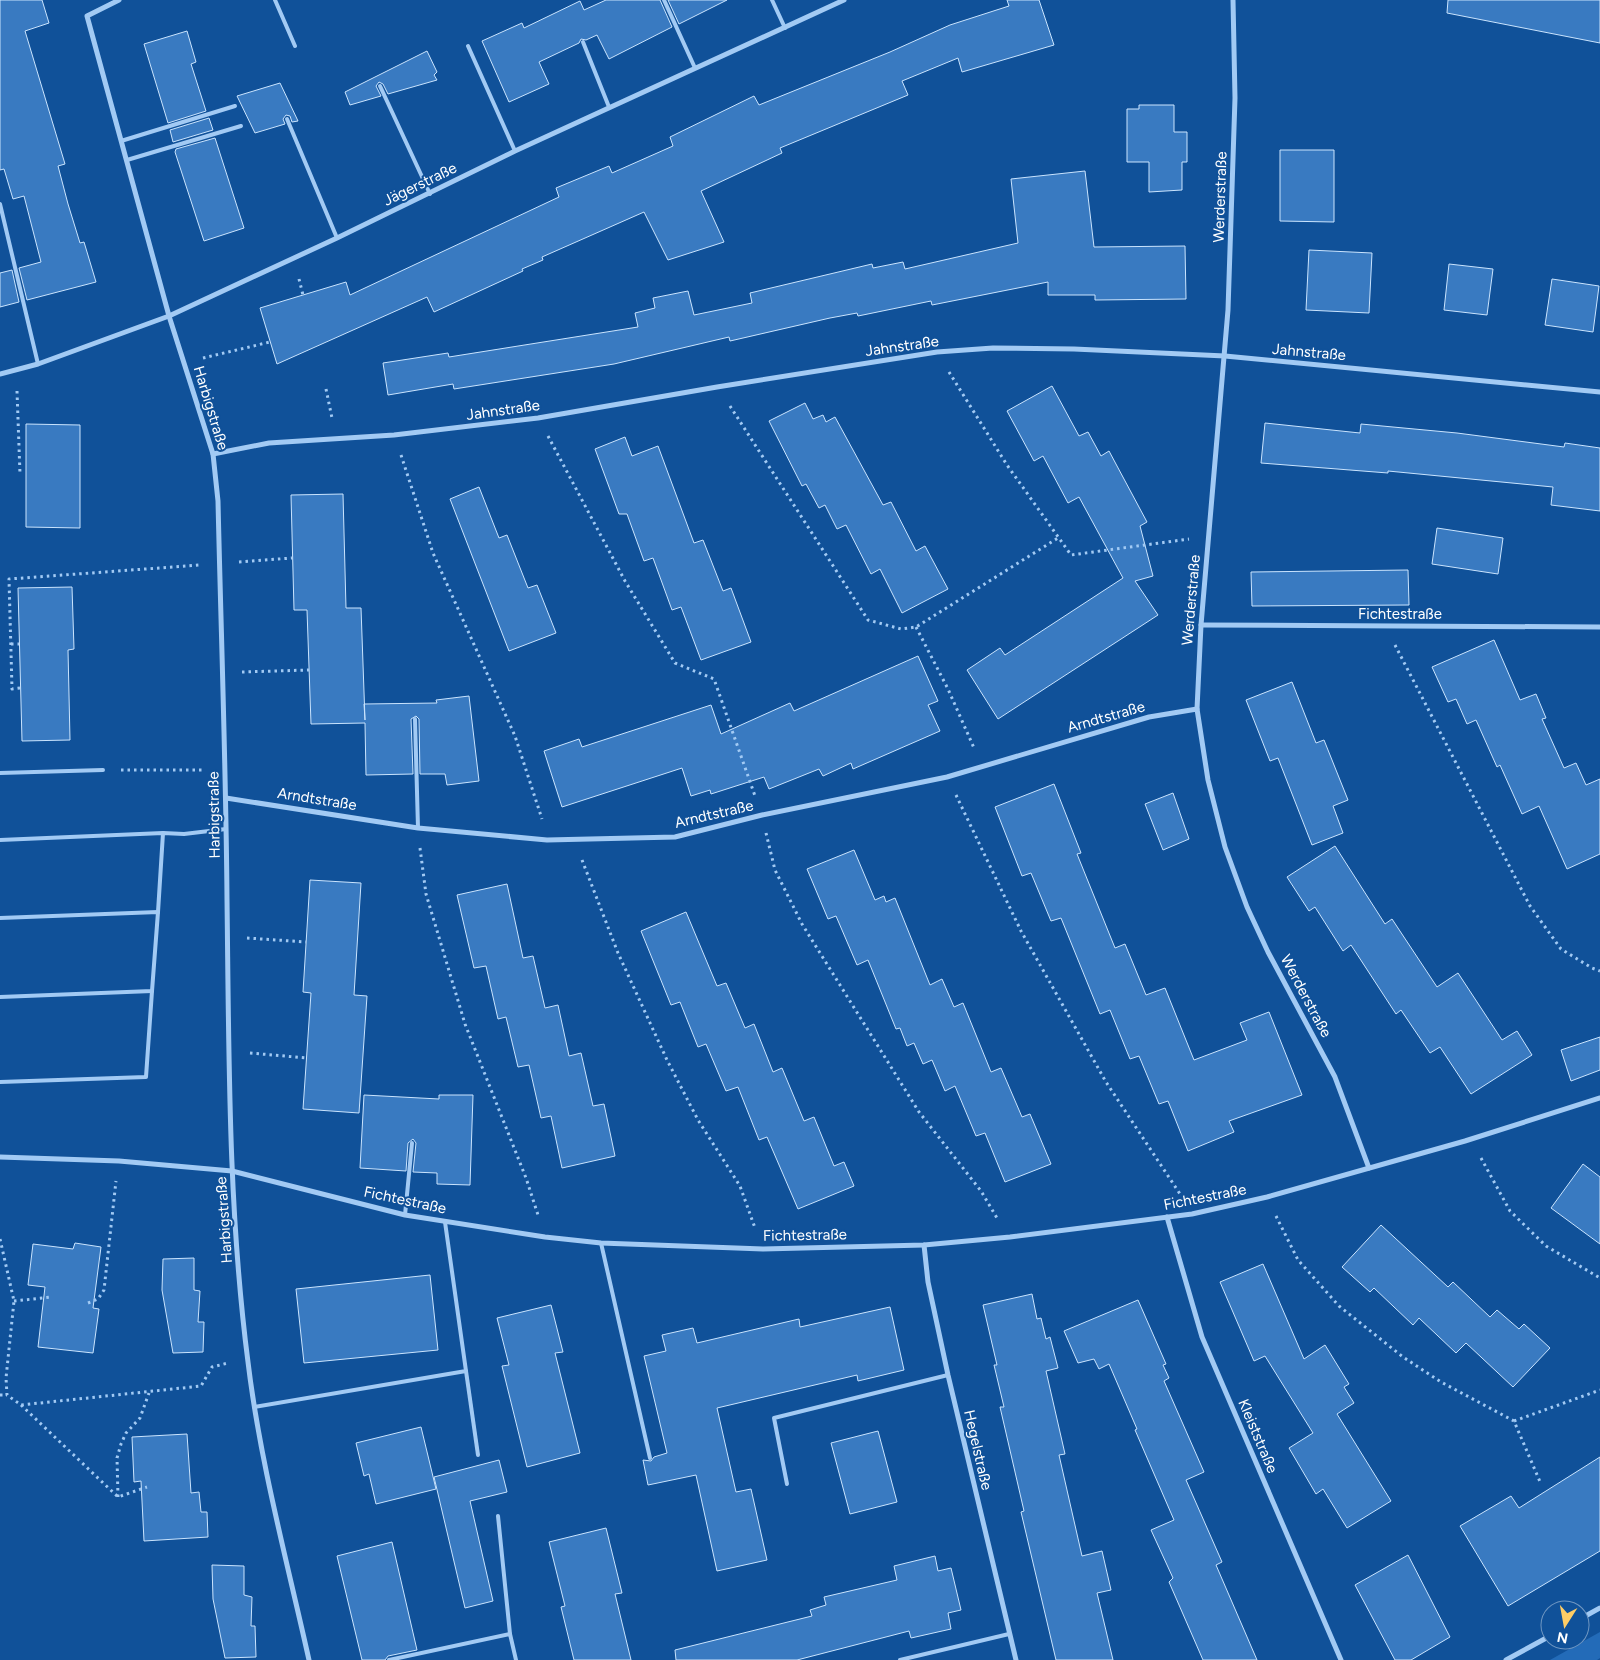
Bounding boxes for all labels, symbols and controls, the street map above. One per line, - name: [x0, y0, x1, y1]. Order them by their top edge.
- street label: Werderstraße: [1209, 151, 1231, 243]
- street label: Jägerstraße: [380, 158, 460, 210]
- street label: Jahnstraße: [864, 332, 940, 360]
- street label: Jahnstraße: [1271, 340, 1347, 364]
- street label: Harbigstraße: [190, 364, 232, 452]
- street label: Jahnstraße: [465, 396, 541, 424]
- street label: Werderstraße: [1178, 554, 1204, 646]
- street label: Fichtestraße: [1358, 605, 1442, 623]
- street label: Arndtstraße: [1065, 697, 1147, 737]
- street label: Harbigstraße: [204, 771, 224, 859]
- street label: Arndtstraße: [276, 784, 358, 814]
- street label: Arndtstraße: [673, 796, 755, 832]
- street label: Werderstraße: [1277, 952, 1335, 1040]
- street label: Harbigstraße: [212, 1176, 236, 1264]
- street label: Fichtestraße: [1162, 1180, 1248, 1214]
- street label: Fichtestraße: [362, 1182, 448, 1218]
- street label: Fichtestraße: [763, 1225, 847, 1245]
- street label: Kleiststraße: [1234, 1396, 1282, 1476]
- street label: Hegelstraße: [960, 1408, 996, 1492]
- north arrow: [1540, 1600, 1590, 1650]
- text: N: [1556, 1628, 1570, 1647]

